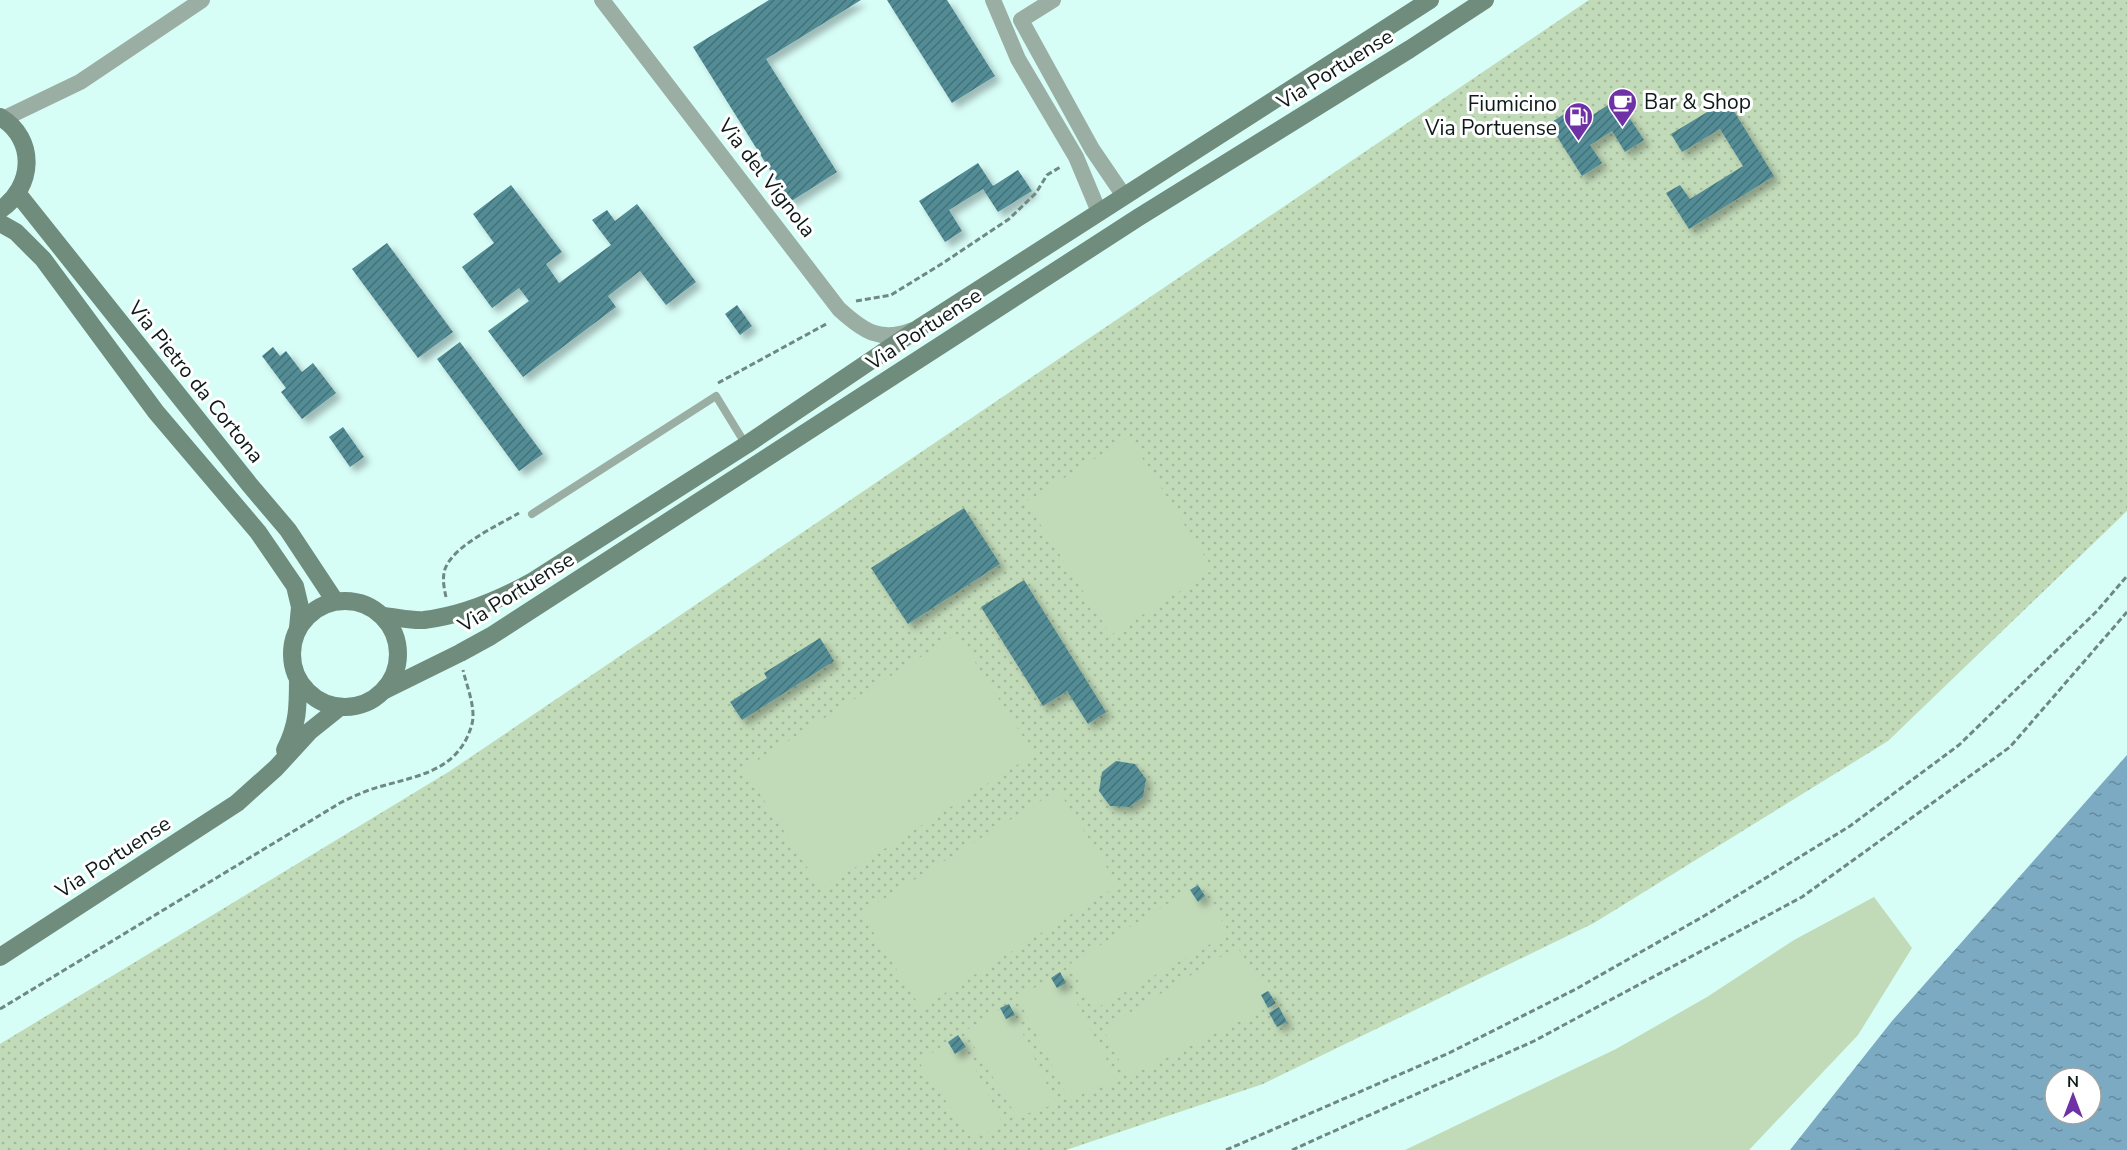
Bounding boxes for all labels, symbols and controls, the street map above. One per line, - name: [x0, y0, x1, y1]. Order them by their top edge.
- street label: Via Portuense: [1271, 22, 1398, 116]
- cafe icon: Bar & Shop: [1607, 86, 1639, 128]
- place label: Bar & Shop: [1644, 88, 1751, 116]
- place label: Fiumicino Via Portuense: [1424, 90, 1557, 142]
- fuel station icon: Fiumicino Via Portuense: [1562, 100, 1594, 142]
- street label: Via del Vignola: [711, 112, 822, 243]
- street label: Via Portuense: [860, 281, 987, 377]
- street label: Via Pietro da Cortona: [121, 294, 270, 469]
- street label: Via Portuense: [452, 545, 579, 639]
- street label: Via Portuense: [49, 809, 176, 905]
- north arrow: [2043, 1066, 2103, 1126]
- text: N: [2067, 1071, 2079, 1093]

